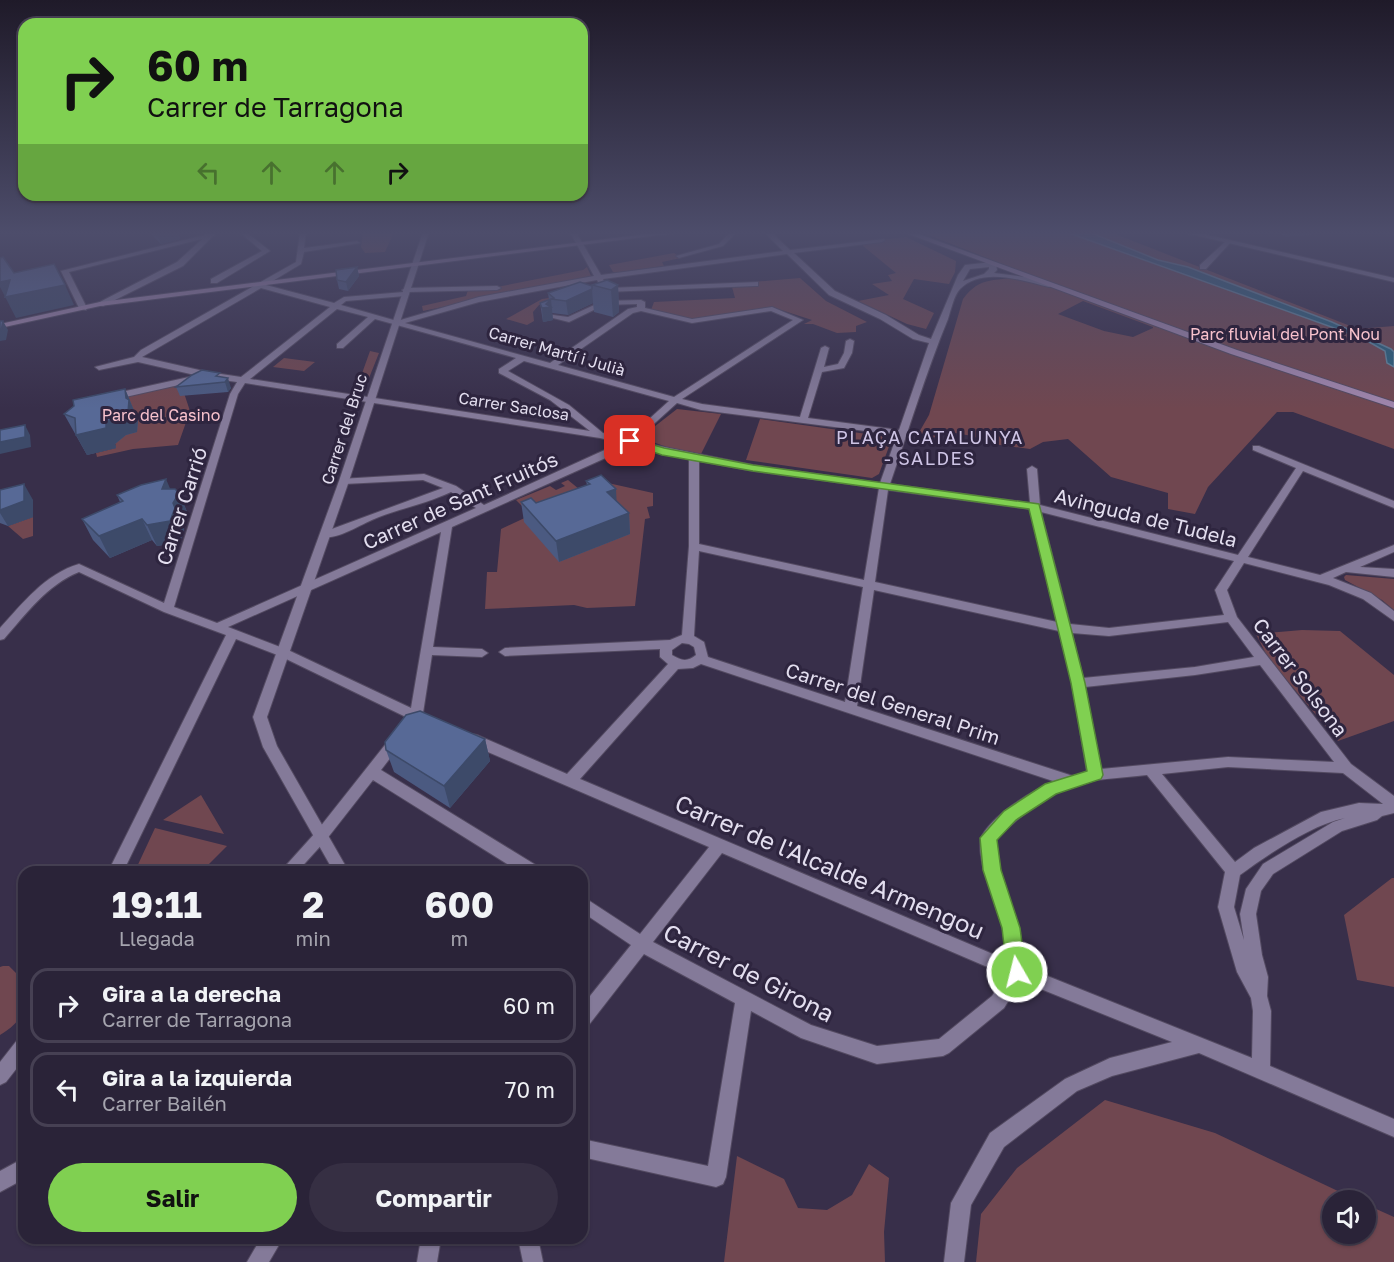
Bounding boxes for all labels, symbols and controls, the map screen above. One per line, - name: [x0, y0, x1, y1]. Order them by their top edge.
- text: 60 m: [147, 40, 248, 90]
- icon: right: [48, 42, 126, 120]
- text: Carrer de Tarragona: [147, 91, 404, 123]
- icon: left: [192, 156, 225, 189]
- icon: ahead: [255, 156, 288, 189]
- icon: ahead: [318, 156, 351, 189]
- icon: right: [381, 156, 414, 189]
- street label: Carrer Martí i Julià: [486, 322, 628, 380]
- park label: Parc fluvial del Pont Nou: [1190, 324, 1380, 344]
- street label: Carrer del Bruc: [317, 371, 371, 487]
- street label: Carrer Saclosa: [457, 387, 571, 425]
- park label: Parc del Casino: [102, 405, 220, 425]
- pin: [604, 415, 655, 466]
- icon: arrive: [613, 424, 646, 457]
- district label: PLAÇA CATALUNYA - SALDES: [836, 426, 1024, 469]
- street label: Carrer Carrió: [151, 444, 211, 568]
- street label: Carrer de Sant Fruitós: [359, 446, 561, 554]
- street label: Avinguda de Tudela: [1052, 483, 1240, 551]
- street label: Carrer Solsona: [1249, 613, 1353, 741]
- street label: Carrer del General Prim: [783, 657, 1003, 749]
- street label: Carrer de l'Alcalde Armengou: [671, 788, 989, 944]
- text: 19:11: [112, 883, 202, 926]
- text: 2: [302, 883, 324, 926]
- text: 600: [425, 883, 494, 926]
- street label: Carrer de Girona: [659, 917, 839, 1027]
- text: Llegada: [119, 926, 195, 950]
- text: min: [295, 926, 331, 950]
- text: m: [451, 926, 468, 950]
- position arrow: [985, 940, 1049, 1004]
- text: Gira a la derecha: [102, 980, 281, 1007]
- icon: right: [51, 989, 84, 1022]
- text: 60 m: [503, 992, 555, 1019]
- text: Carrer de Tarragona: [102, 1007, 292, 1031]
- text: Gira a la izquierda: [102, 1064, 292, 1091]
- icon: left: [51, 1073, 84, 1106]
- text: 70 m: [505, 1076, 555, 1103]
- text: Carrer Bailén: [102, 1091, 227, 1115]
- button: Salir: [48, 1163, 297, 1232]
- button: Compartir: [309, 1163, 558, 1232]
- map controls: [1322, 1190, 1376, 1244]
- button: sound: [1322, 1190, 1376, 1244]

